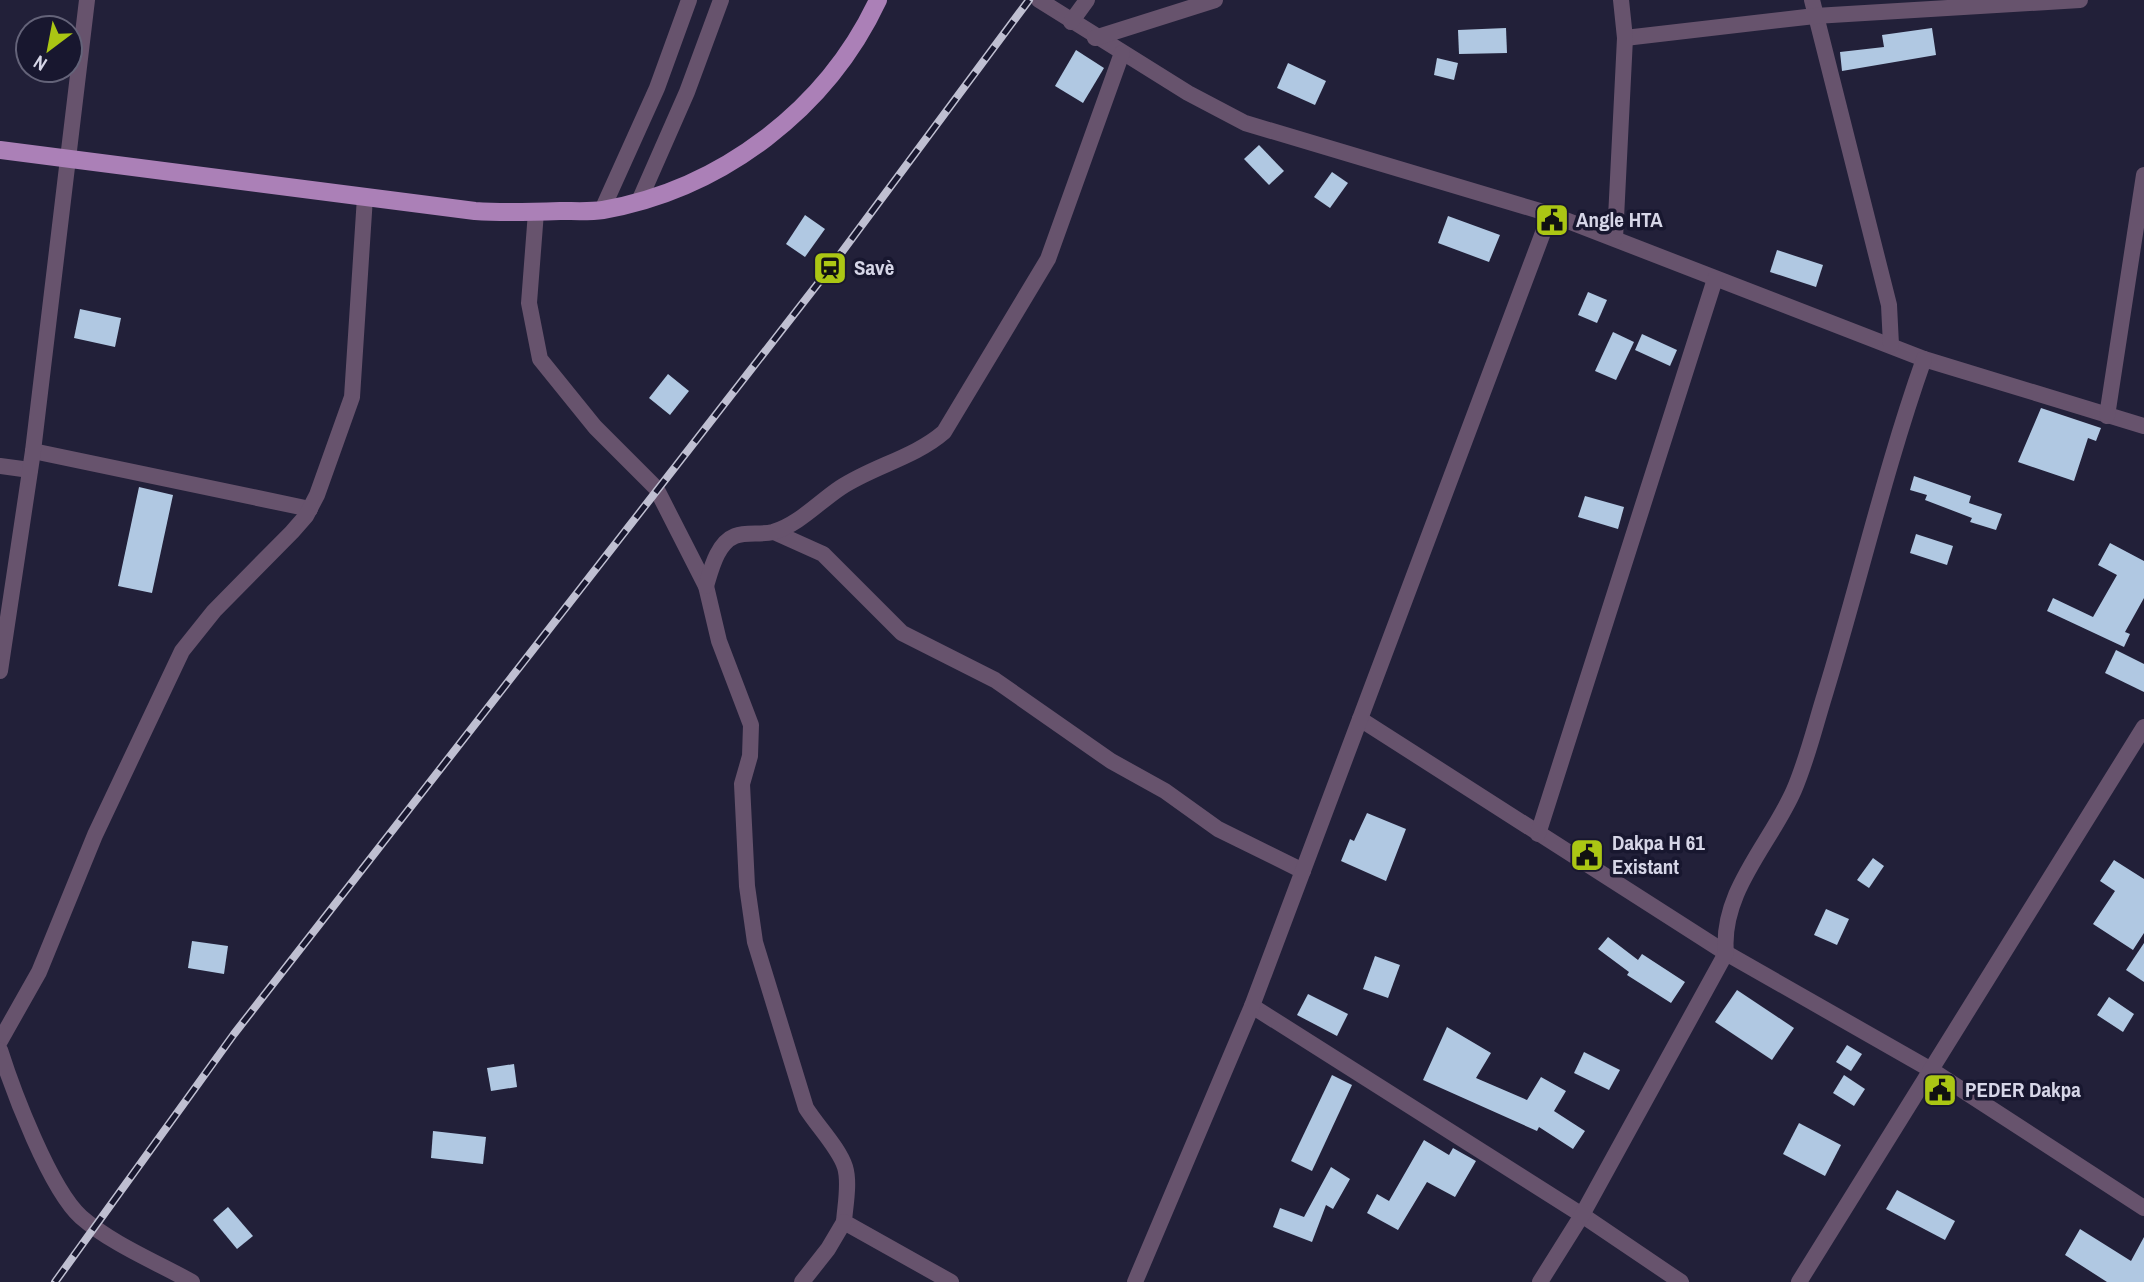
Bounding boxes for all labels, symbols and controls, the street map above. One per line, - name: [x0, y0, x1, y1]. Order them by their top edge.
- north arrow: [14, 14, 84, 84]
- text: N: [28, 49, 52, 77]
- public building icon: Angle HTA: [1533, 201, 1571, 239]
- place label: Angle HTA: [1576, 205, 1663, 234]
- station icon: Savè: [811, 249, 849, 287]
- place label: Savè: [854, 253, 894, 282]
- place label: Dakpa H 61 Existant: [1612, 828, 1705, 881]
- public building icon: Dakpa H 61 Existant: [1568, 836, 1606, 874]
- public building icon: PEDER Dakpa: [1921, 1071, 1959, 1109]
- place label: PEDER Dakpa: [1965, 1075, 2081, 1104]

